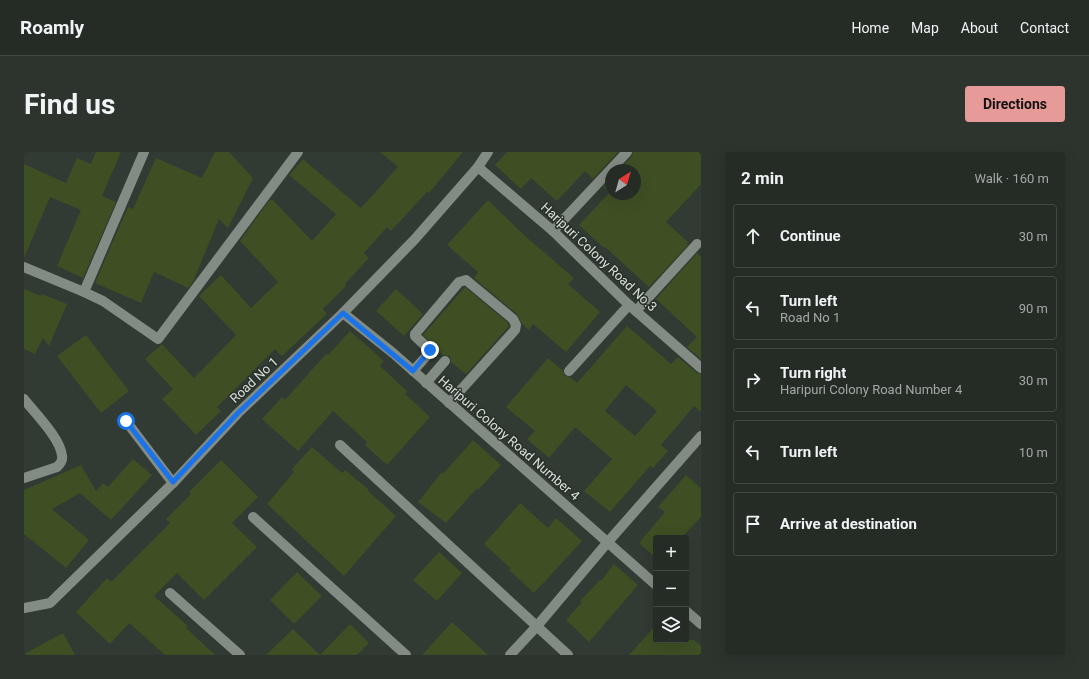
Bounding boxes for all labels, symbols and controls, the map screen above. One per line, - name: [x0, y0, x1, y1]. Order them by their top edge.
- text: Roamly: [20, 16, 84, 39]
- text: Home: [851, 20, 889, 36]
- text: Map: [911, 20, 939, 36]
- text: About: [961, 20, 998, 36]
- text: Contact: [1020, 20, 1069, 36]
- button: Directions: [965, 86, 1065, 122]
- text: Find us: [24, 88, 115, 121]
- north arrow: [605, 164, 641, 200]
- text: 2 min: [741, 168, 784, 188]
- text: Walk · 160 m: [974, 171, 1049, 186]
- street label: Haripuri Colony Road No.3: [538, 199, 660, 315]
- icon: ahead: [742, 225, 764, 247]
- text: Continue: [780, 227, 841, 245]
- text: 30 m: [1019, 229, 1048, 244]
- text: Turn left: [780, 292, 837, 310]
- icon: left: [742, 297, 764, 319]
- text: 90 m: [1019, 301, 1048, 316]
- text: Road No 1: [780, 310, 840, 325]
- route end: [421, 341, 439, 359]
- street label: Road No 1: [227, 354, 281, 406]
- text: Turn right: [780, 364, 846, 382]
- icon: right: [742, 369, 764, 391]
- street label: Haripuri Colony Road Number 4: [435, 373, 583, 504]
- text: 30 m: [1019, 373, 1048, 388]
- text: Haripuri Colony Road Number 4: [780, 382, 962, 397]
- route start: [117, 412, 135, 430]
- icon: left: [742, 441, 764, 463]
- text: Turn left: [780, 443, 837, 461]
- text: 10 m: [1019, 445, 1048, 460]
- icon: arrive: [742, 513, 764, 535]
- text: Arrive at destination: [780, 515, 917, 533]
- map controls: [653, 535, 689, 643]
- button: +: [653, 535, 689, 571]
- button: −: [653, 571, 689, 607]
- button: layers: [653, 607, 689, 643]

